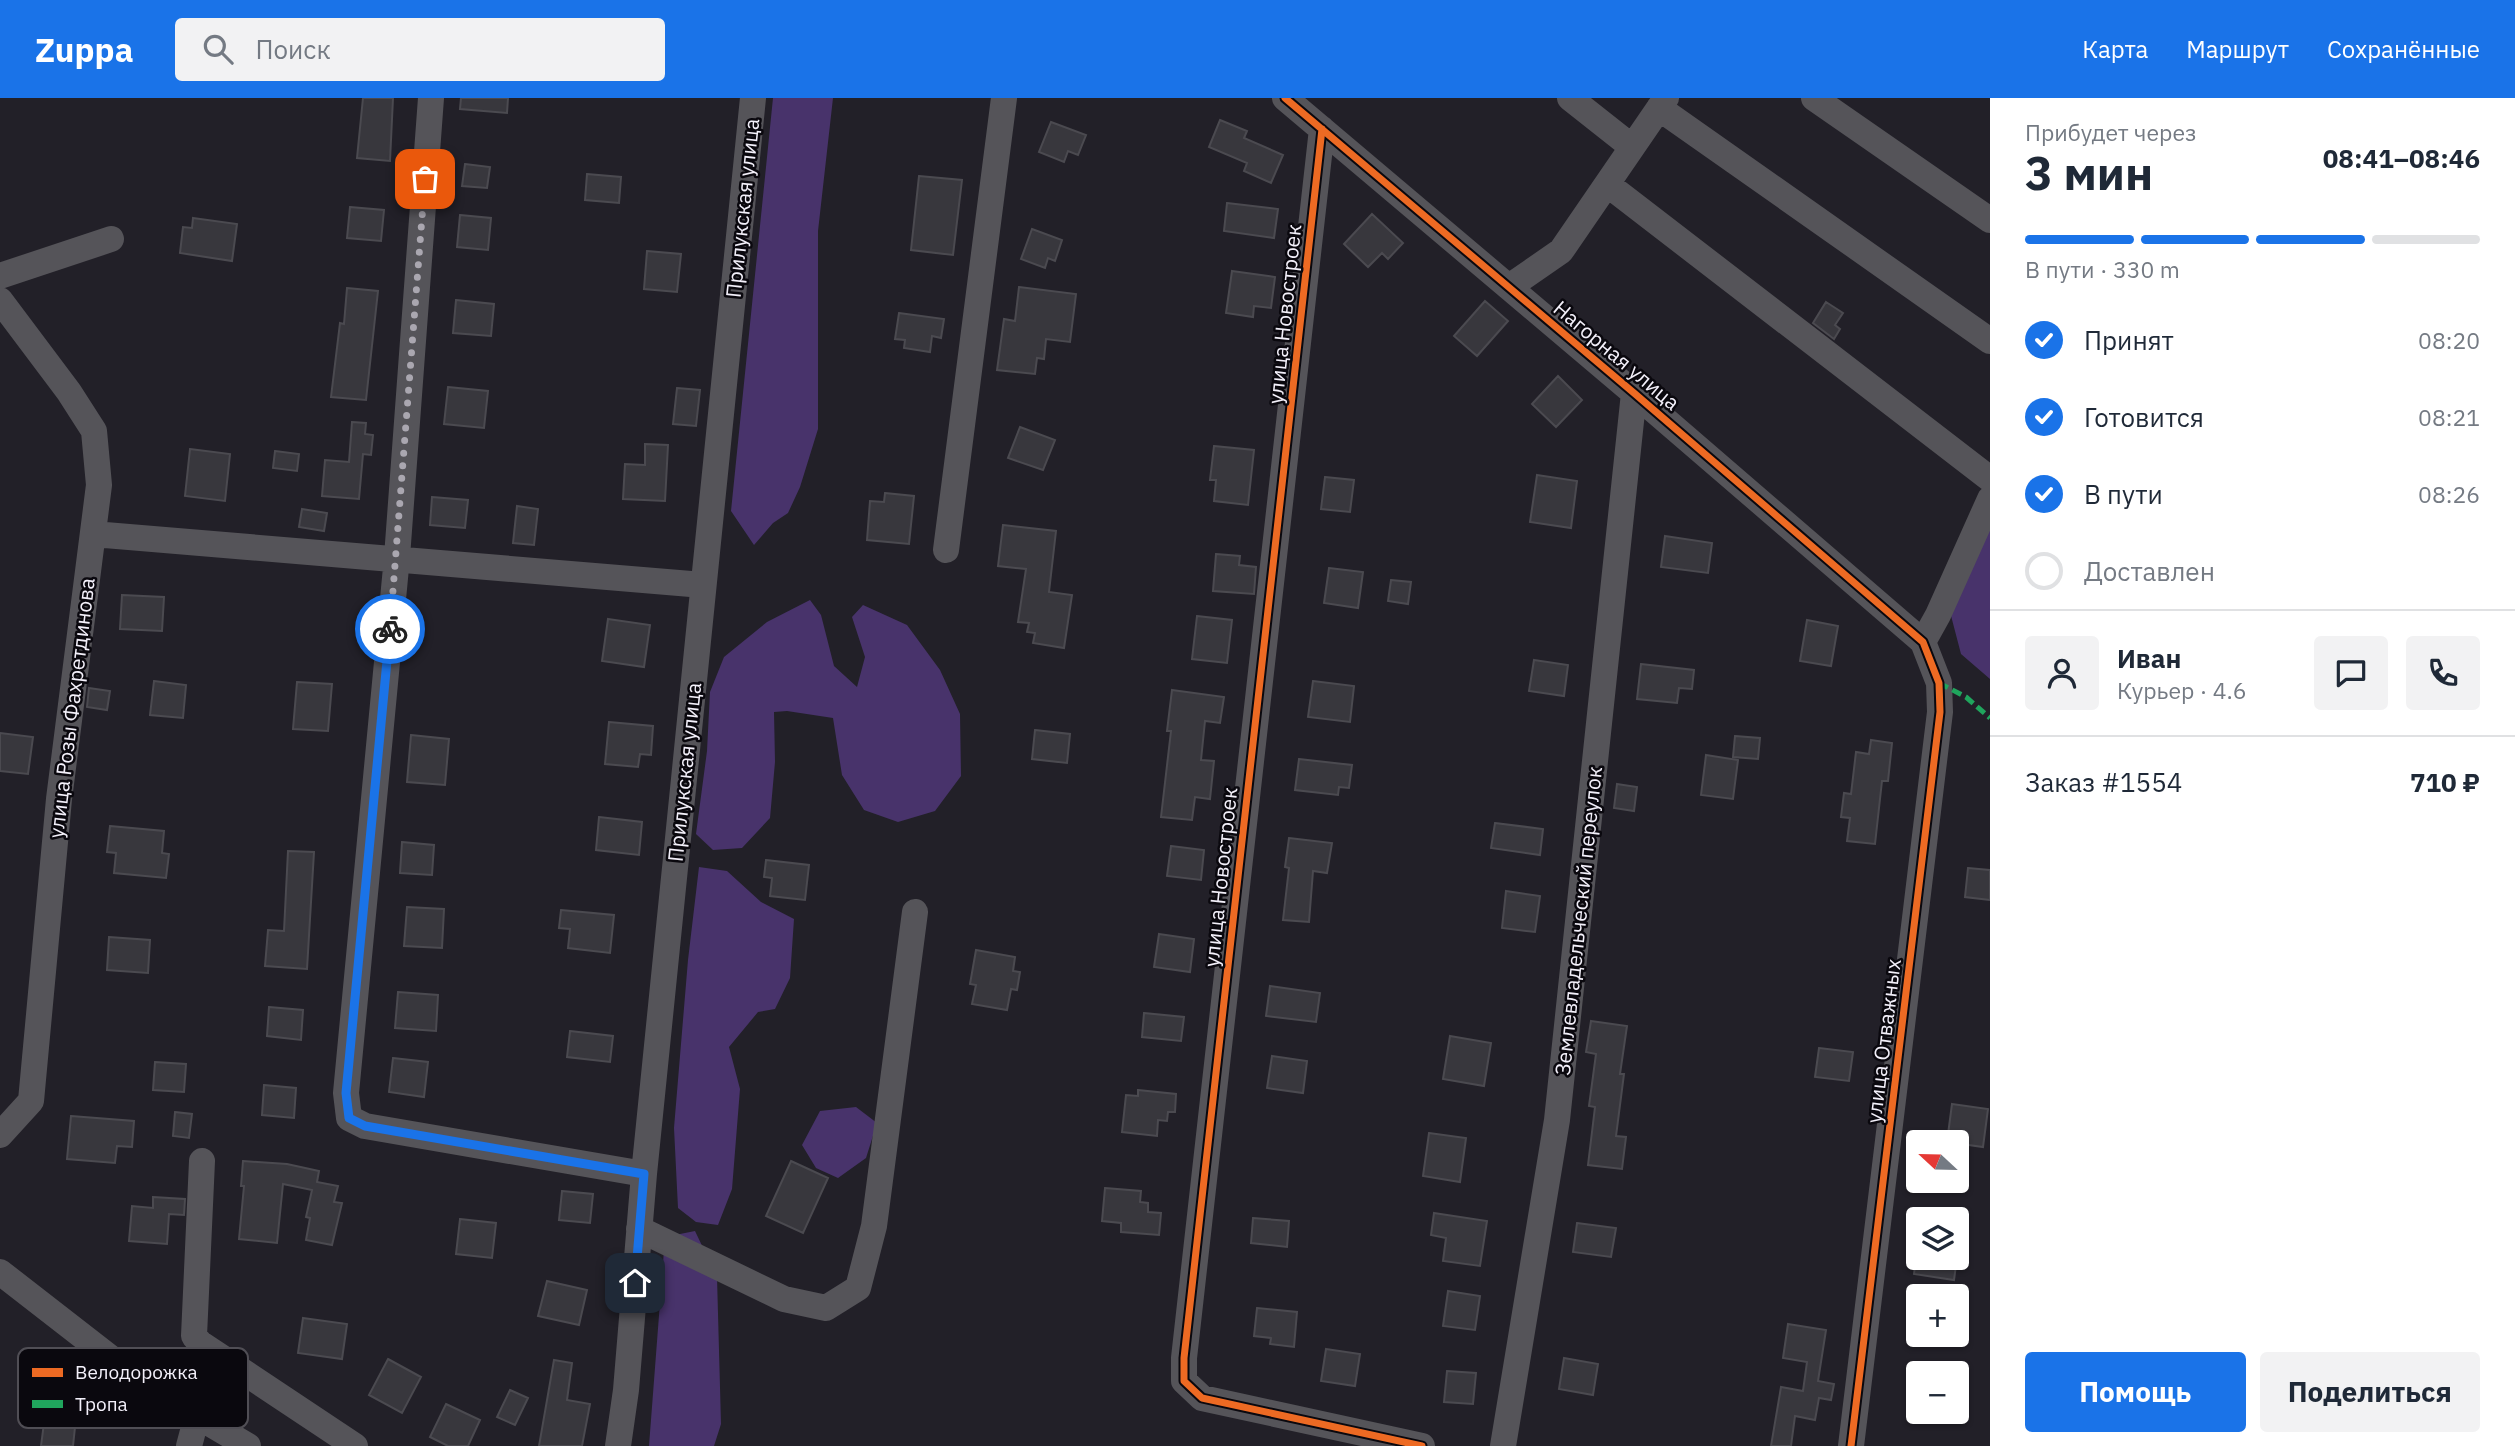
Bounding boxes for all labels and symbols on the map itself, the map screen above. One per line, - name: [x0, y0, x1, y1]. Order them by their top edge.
- street label: Прилукская улица: [719, 117, 765, 299]
- pin: [395, 149, 455, 209]
- street label: улица Новостроек: [1261, 223, 1307, 405]
- street label: Нагорная улица: [1548, 294, 1686, 416]
- street label: улица Розы Фахретдинова: [41, 576, 101, 840]
- courier: [355, 594, 425, 664]
- street label: Прилукская улица: [661, 681, 707, 863]
- street label: Землевладельческий переулок: [1548, 765, 1608, 1077]
- street label: улица Новостроек: [1197, 786, 1243, 968]
- street label: улица Отважных: [1859, 957, 1907, 1125]
- north arrow: [1906, 1130, 1969, 1194]
- pin: [605, 1253, 665, 1313]
- legend: [18, 1348, 248, 1428]
- text: Велодорожка: [75, 1360, 198, 1384]
- text: Тропа: [75, 1392, 128, 1416]

